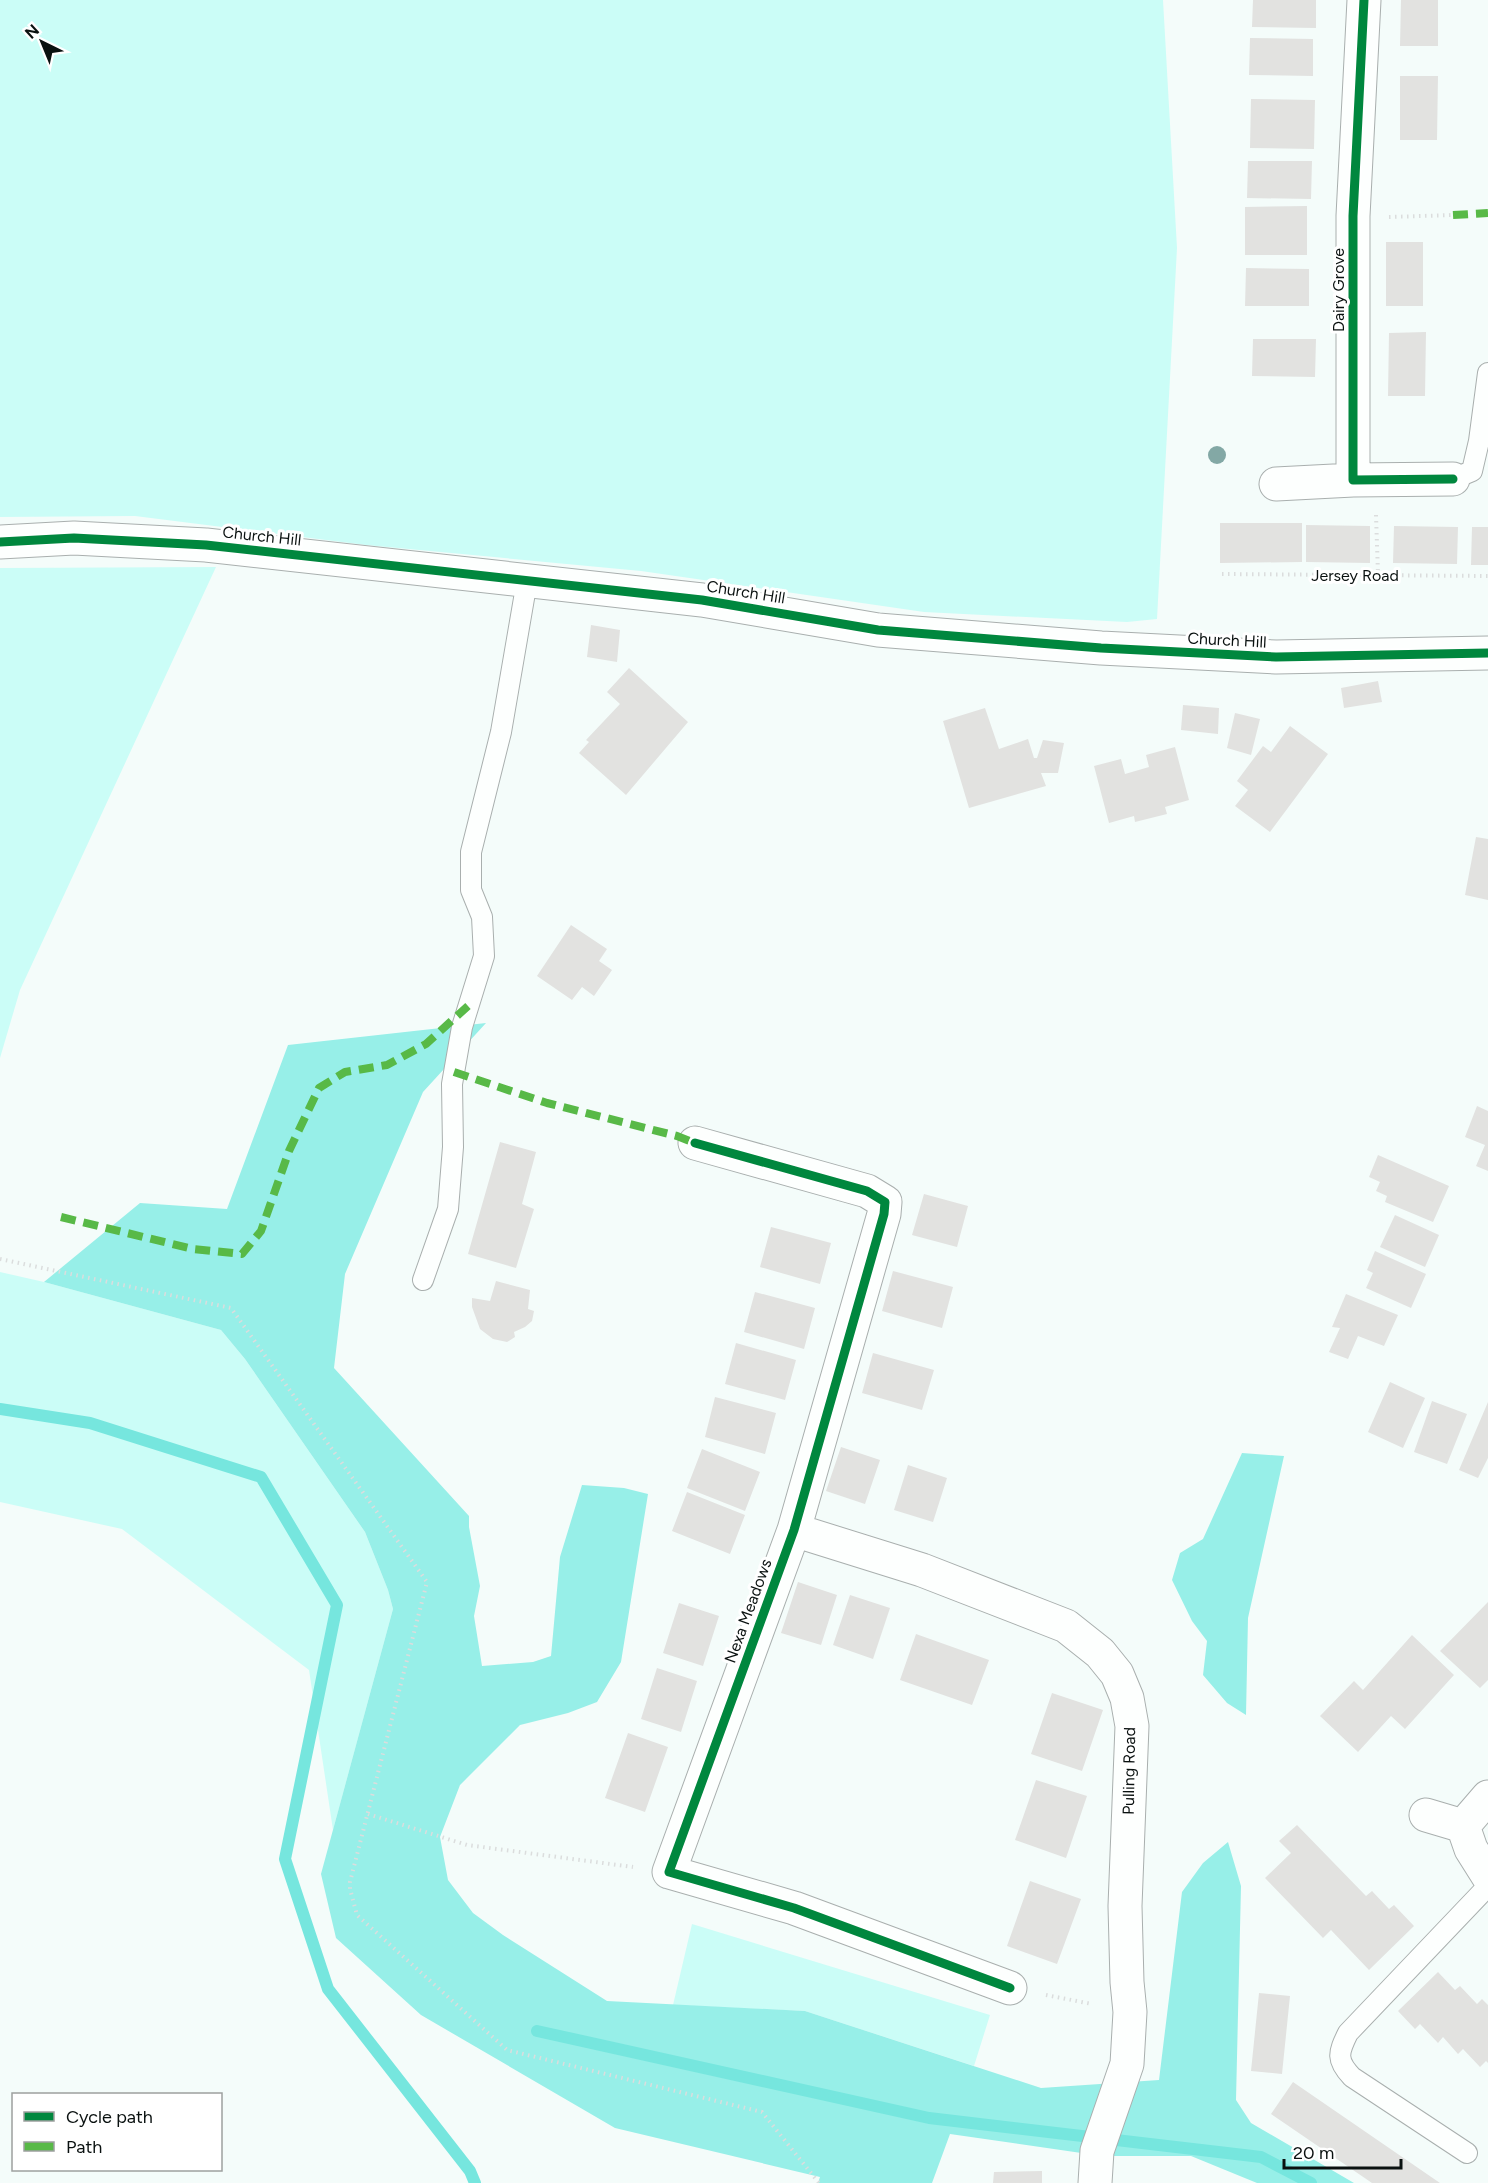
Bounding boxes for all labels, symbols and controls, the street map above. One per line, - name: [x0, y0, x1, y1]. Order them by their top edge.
- north arrow: [12, 12, 72, 72]
- text: N: [21, 20, 43, 43]
- street label: Dairy Grove: [1329, 248, 1348, 332]
- street label: Church Hill: [222, 522, 302, 550]
- street label: Jersey Road: [1311, 566, 1399, 585]
- street label: Church Hill: [705, 576, 787, 608]
- street label: Church Hill: [1187, 628, 1267, 652]
- street label: Nexa Meadows: [720, 1556, 776, 1666]
- street label: Pulling Road: [1119, 1727, 1139, 1815]
- legend: [12, 2093, 222, 2171]
- text: Cycle path: [66, 2106, 153, 2128]
- scale bar: [1284, 2132, 1401, 2170]
- text: Path: [66, 2136, 102, 2158]
- text: 20 m: [1293, 2142, 1334, 2164]

